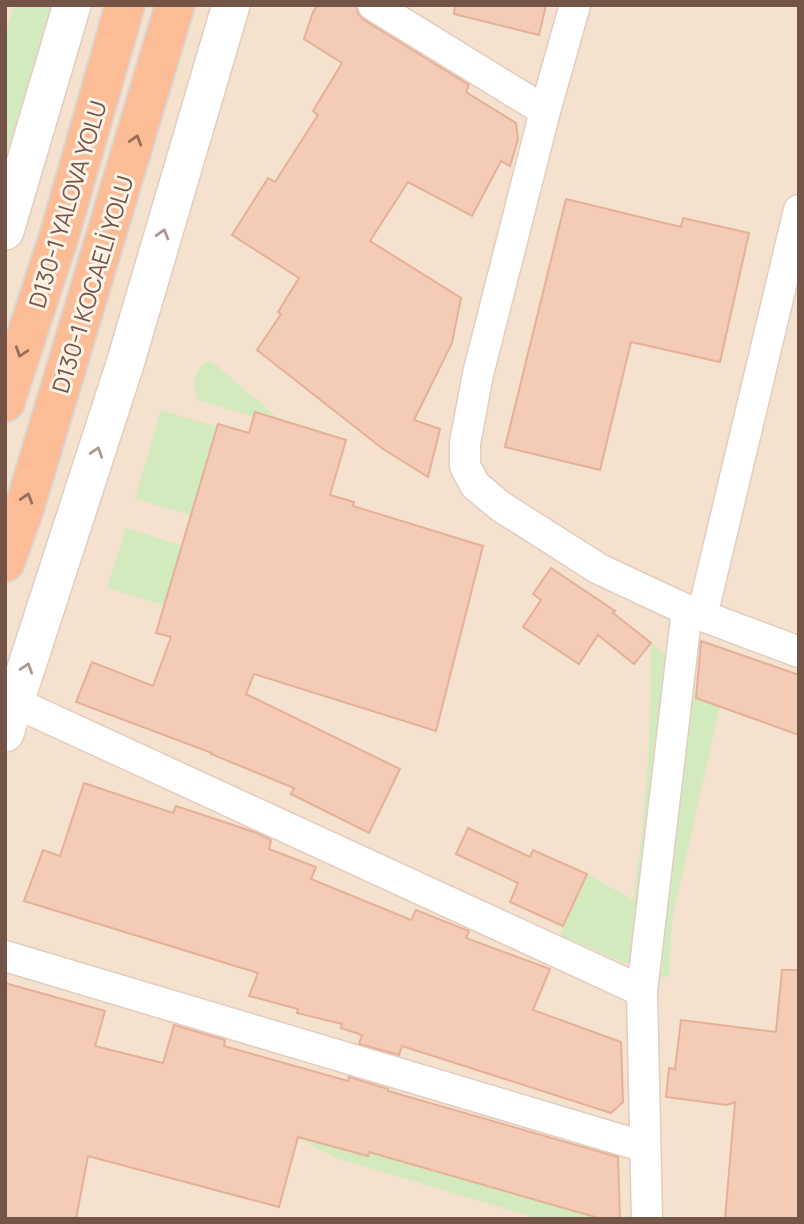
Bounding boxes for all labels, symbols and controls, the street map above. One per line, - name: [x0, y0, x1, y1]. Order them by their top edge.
- street label: D130-1 YALOVA YOLU: [20, 96, 114, 312]
- one-way arrow: [128, 134, 143, 146]
- street label: D130-1 KOCAELİ YOLU: [44, 171, 140, 397]
- one-way arrow: [155, 229, 170, 241]
- one-way arrow: [15, 346, 30, 358]
- one-way arrow: [89, 446, 103, 459]
- one-way arrow: [19, 492, 33, 505]
- one-way arrow: [19, 663, 33, 675]

